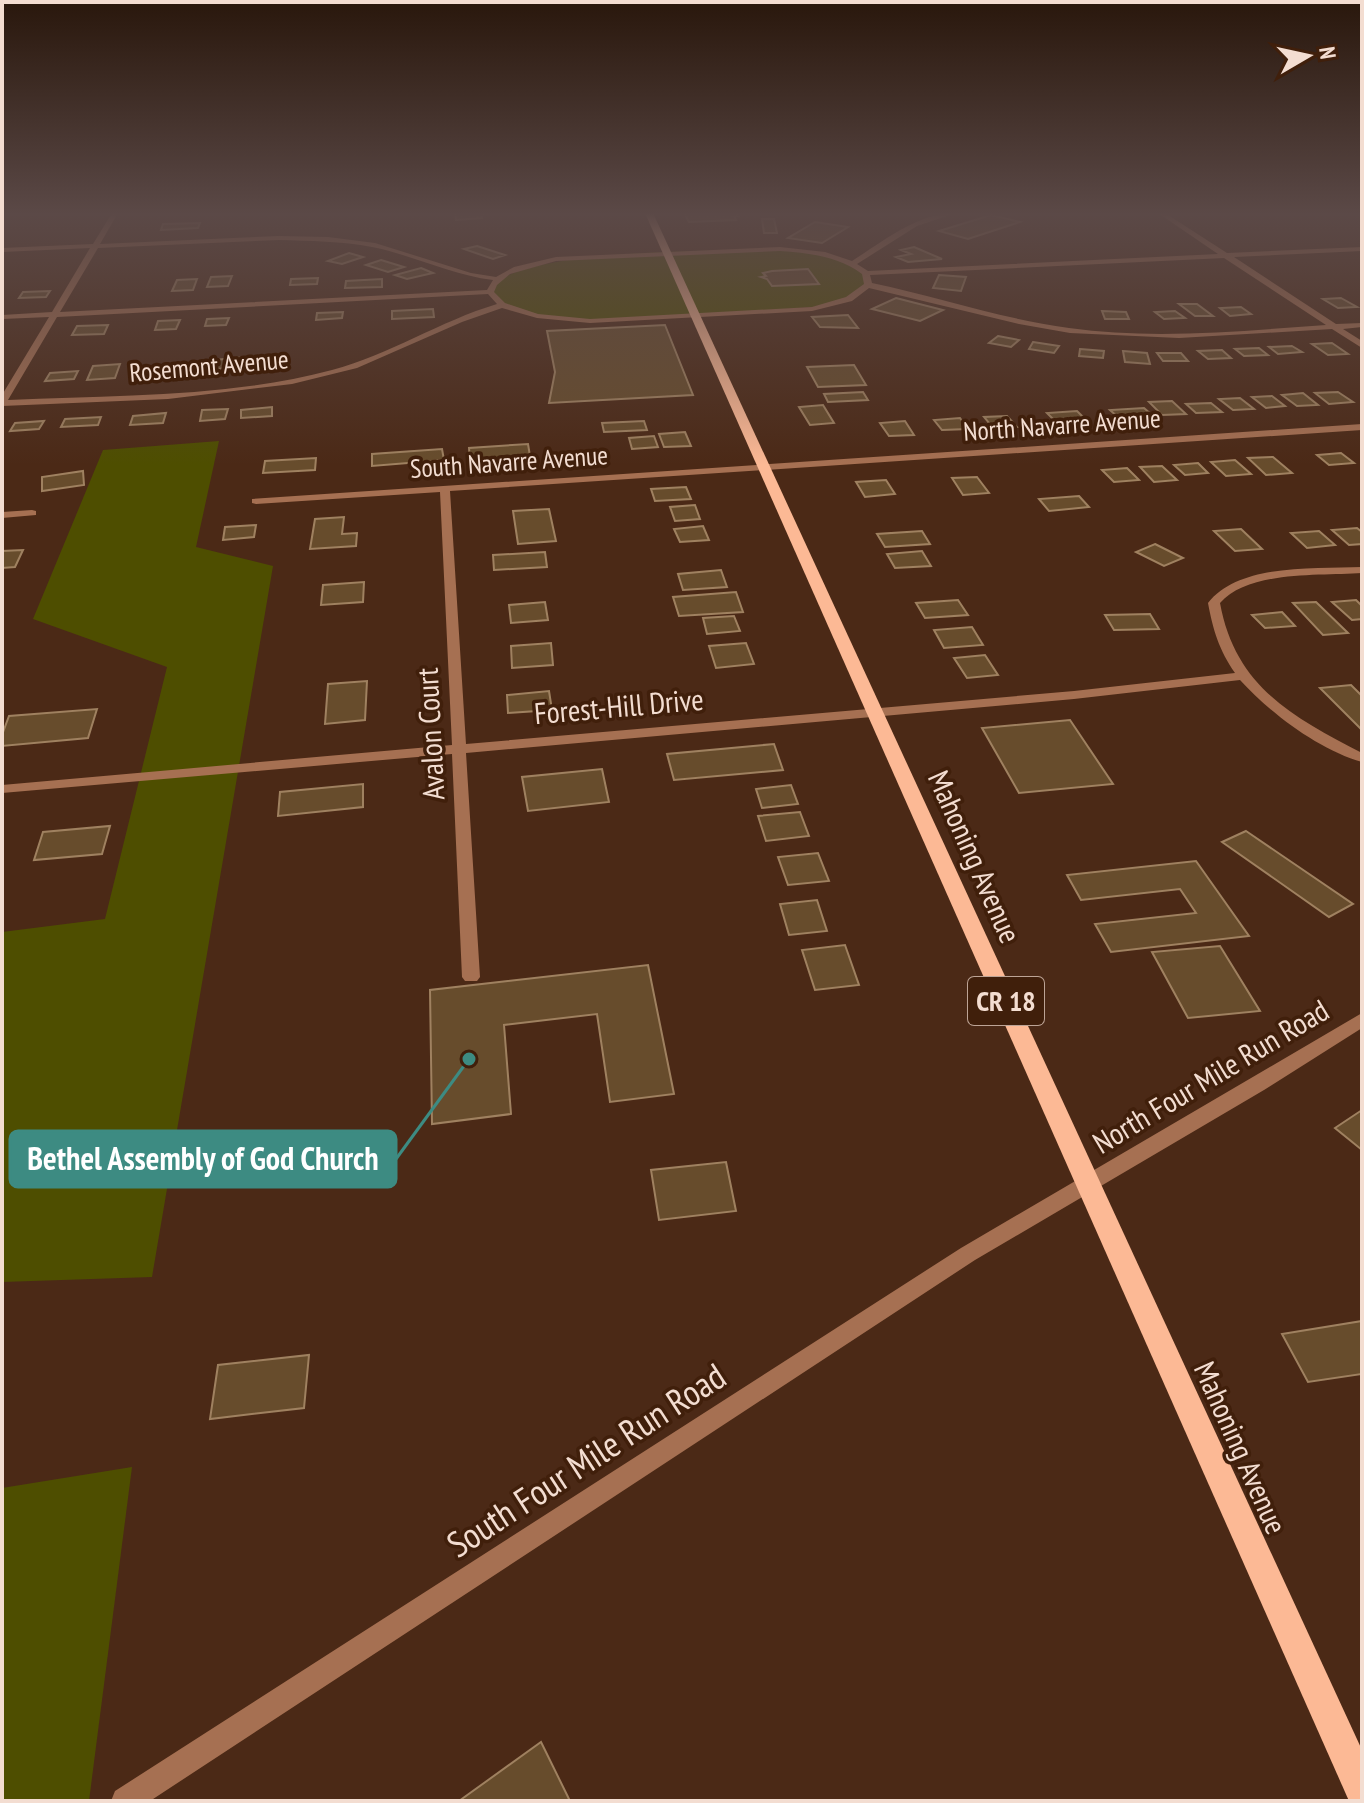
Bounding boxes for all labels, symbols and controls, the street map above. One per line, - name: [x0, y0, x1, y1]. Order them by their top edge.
- north arrow: [1268, 16, 1348, 96]
- text: N: [1313, 45, 1343, 61]
- street label: Rosemont Avenue: [128, 342, 290, 389]
- street label: North Navarre Avenue: [962, 401, 1162, 448]
- street label: South Navarre Avenue: [409, 438, 609, 485]
- street label: Avalon Court: [407, 666, 452, 801]
- street label: Forest-Hill Drive: [533, 679, 705, 732]
- street label: Mahoning Avenue: [920, 764, 1031, 949]
- road number: CR 18: [968, 977, 1044, 1025]
- street label: North Four Mile Run Road: [1085, 990, 1335, 1162]
- callout: Bethel Assembly of God Church: [10, 1131, 396, 1187]
- text: Bethel Assembly of God Church: [27, 1137, 379, 1179]
- street label: South Four Mile Run Road: [438, 1352, 734, 1567]
- street label: Mahoning Avenue: [1186, 1355, 1297, 1540]

